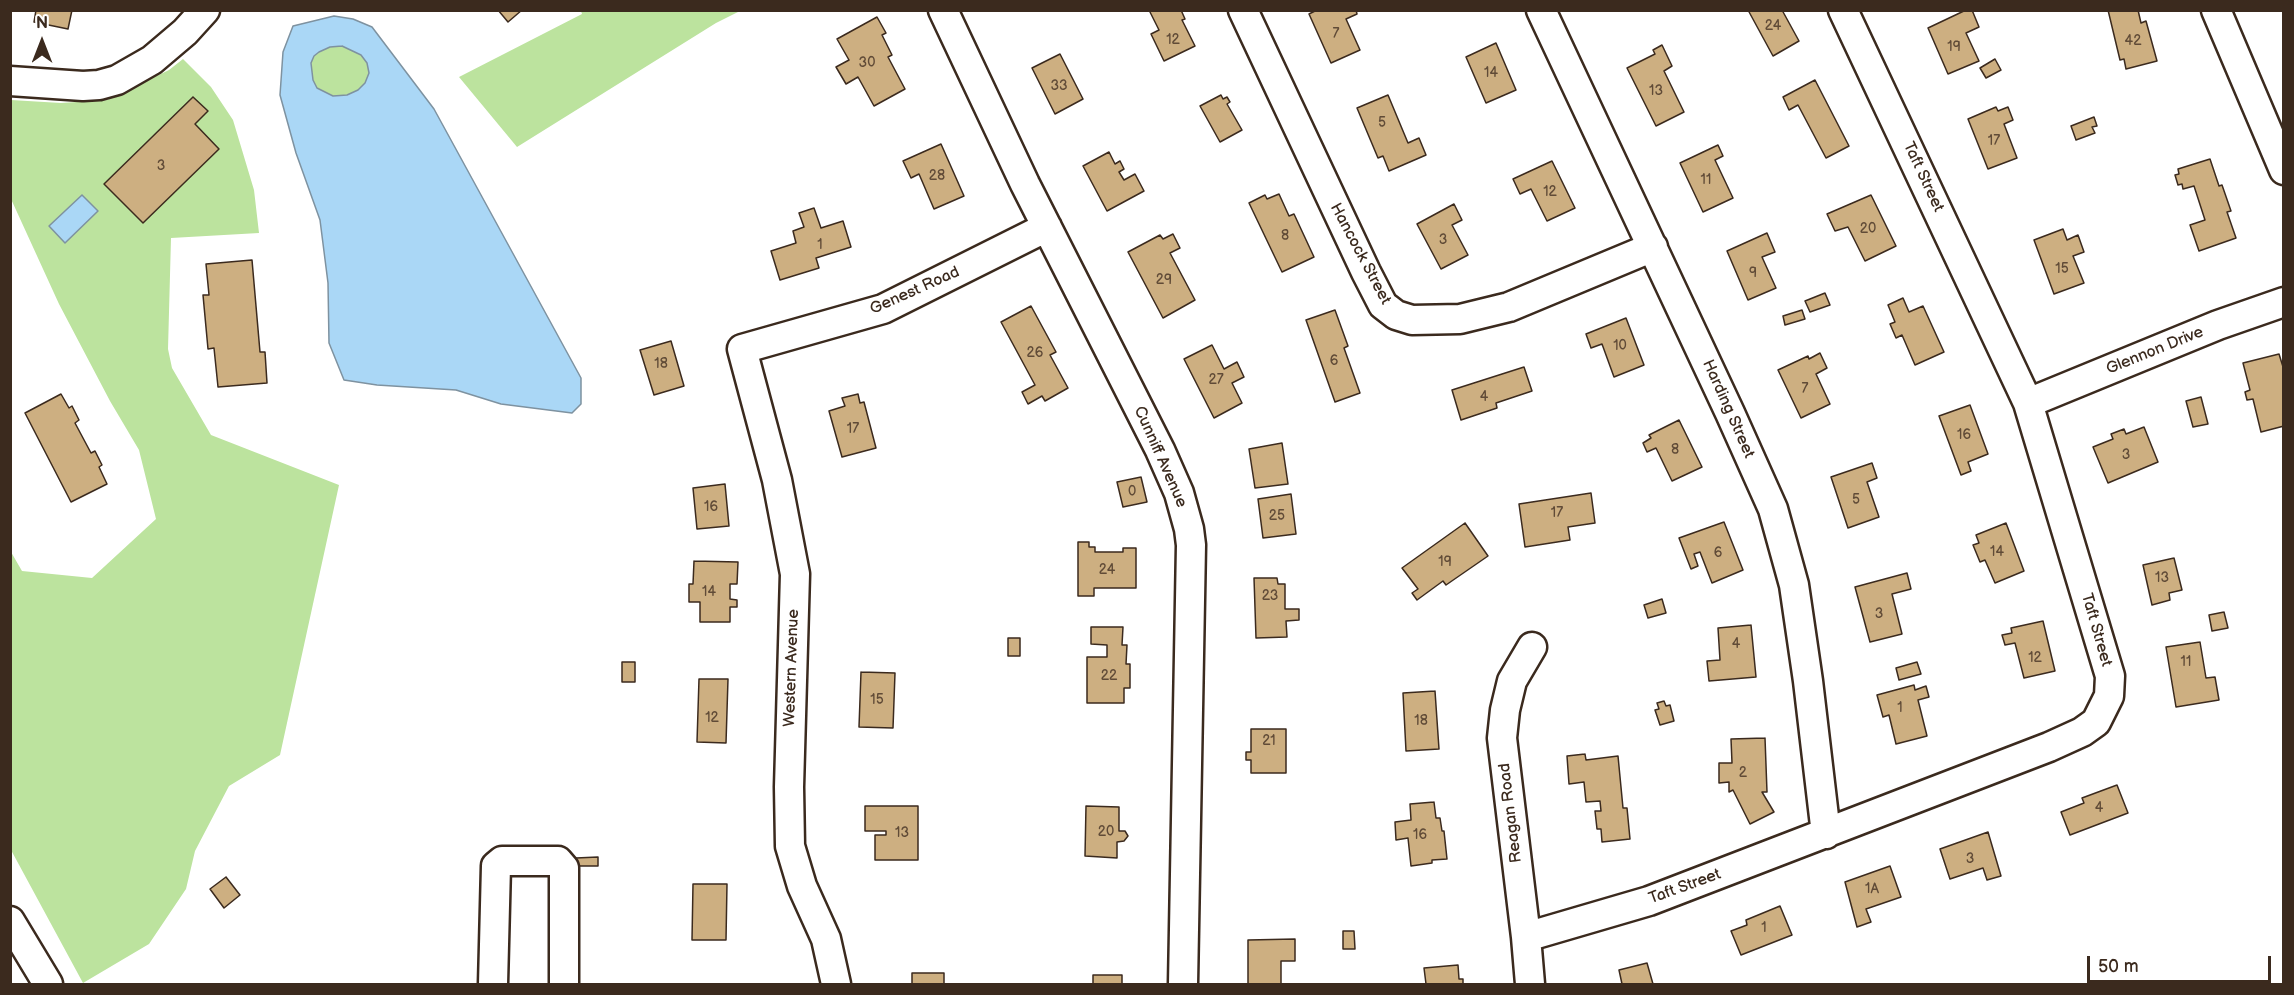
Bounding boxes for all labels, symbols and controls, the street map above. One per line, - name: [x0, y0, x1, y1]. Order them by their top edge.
- north arrow: [12, 12, 72, 72]
- text: N: [36, 14, 48, 33]
- house number: 24: [1765, 18, 1781, 34]
- house number: 7: [1333, 26, 1339, 42]
- house number: 12: [1166, 32, 1180, 48]
- house number: 42: [2125, 33, 2141, 49]
- house number: 19: [1947, 39, 1961, 55]
- house number: 30: [859, 55, 875, 71]
- house number: 14: [1484, 65, 1498, 81]
- house number: 33: [1050, 78, 1068, 94]
- house number: 13: [1649, 83, 1663, 99]
- house number: 5: [1378, 115, 1386, 131]
- house number: 17: [1988, 133, 2000, 149]
- street label: Taft Street: [1898, 139, 1948, 215]
- house number: 3: [157, 158, 165, 174]
- house number: 28: [929, 168, 945, 184]
- house number: 11: [1701, 172, 1711, 188]
- house number: 12: [1543, 184, 1557, 200]
- street label: Hancock Street: [1325, 200, 1395, 308]
- house number: 20: [1860, 221, 1876, 237]
- house number: 8: [1281, 228, 1289, 244]
- house number: 3: [1439, 232, 1447, 248]
- house number: 1: [817, 237, 823, 253]
- house number: 15: [2055, 261, 2069, 277]
- street label: Genest Road: [867, 263, 963, 319]
- house number: 9: [1749, 265, 1757, 281]
- house number: 29: [1156, 272, 1172, 288]
- street label: Glennon Drive: [2104, 323, 2206, 379]
- house number: 10: [1613, 338, 1627, 354]
- house number: 26: [1027, 345, 1043, 361]
- house number: 6: [1330, 353, 1338, 369]
- house number: 18: [654, 356, 668, 372]
- street label: Harding Street: [1698, 357, 1758, 461]
- house number: 27: [1208, 372, 1224, 388]
- house number: 7: [1802, 381, 1808, 397]
- house number: 4: [1480, 389, 1488, 405]
- street label: Cunniff Avenue: [1129, 403, 1191, 511]
- house number: 17: [847, 421, 859, 437]
- house number: 16: [1957, 427, 1971, 443]
- house number: 8: [1671, 442, 1679, 458]
- house number: 3: [2122, 447, 2130, 463]
- house number: 0: [1128, 484, 1136, 500]
- house number: 5: [1852, 492, 1860, 508]
- house number: 16: [704, 499, 718, 515]
- house number: 17: [1551, 505, 1563, 521]
- house number: 25: [1269, 508, 1285, 524]
- house number: 14: [1990, 544, 2004, 560]
- house number: 6: [1714, 545, 1722, 561]
- house number: 19: [1438, 554, 1452, 570]
- house number: 24: [1099, 562, 1115, 578]
- house number: 13: [2155, 570, 2169, 586]
- house number: 14: [702, 584, 716, 600]
- house number: 23: [1262, 588, 1278, 604]
- street label: Taft Street: [2076, 591, 2116, 669]
- house number: 3: [1875, 606, 1883, 622]
- street label: Western Avenue: [780, 609, 804, 727]
- house number: 4: [1732, 636, 1740, 652]
- house number: 12: [2028, 650, 2042, 666]
- house number: 11: [2181, 654, 2191, 670]
- house number: 22: [1101, 668, 1117, 684]
- house number: 15: [870, 692, 884, 708]
- house number: 1: [1897, 700, 1903, 716]
- house number: 12: [705, 710, 719, 726]
- house number: 18: [1414, 713, 1428, 729]
- house number: 21: [1262, 733, 1276, 749]
- street label: Reagan Road: [1495, 762, 1527, 864]
- house number: 2: [1739, 765, 1747, 781]
- house number: 4: [2095, 800, 2103, 816]
- house number: 20: [1098, 824, 1114, 840]
- house number: 13: [895, 825, 909, 841]
- house number: 16: [1413, 827, 1427, 843]
- house number: 3: [1966, 851, 1974, 867]
- street label: Taft Street: [1646, 865, 1724, 909]
- house number: 1A: [1865, 881, 1879, 897]
- house number: 1: [1761, 920, 1767, 936]
- scale bar: [2090, 944, 2274, 982]
- text: 50 m: [2098, 956, 2139, 977]

